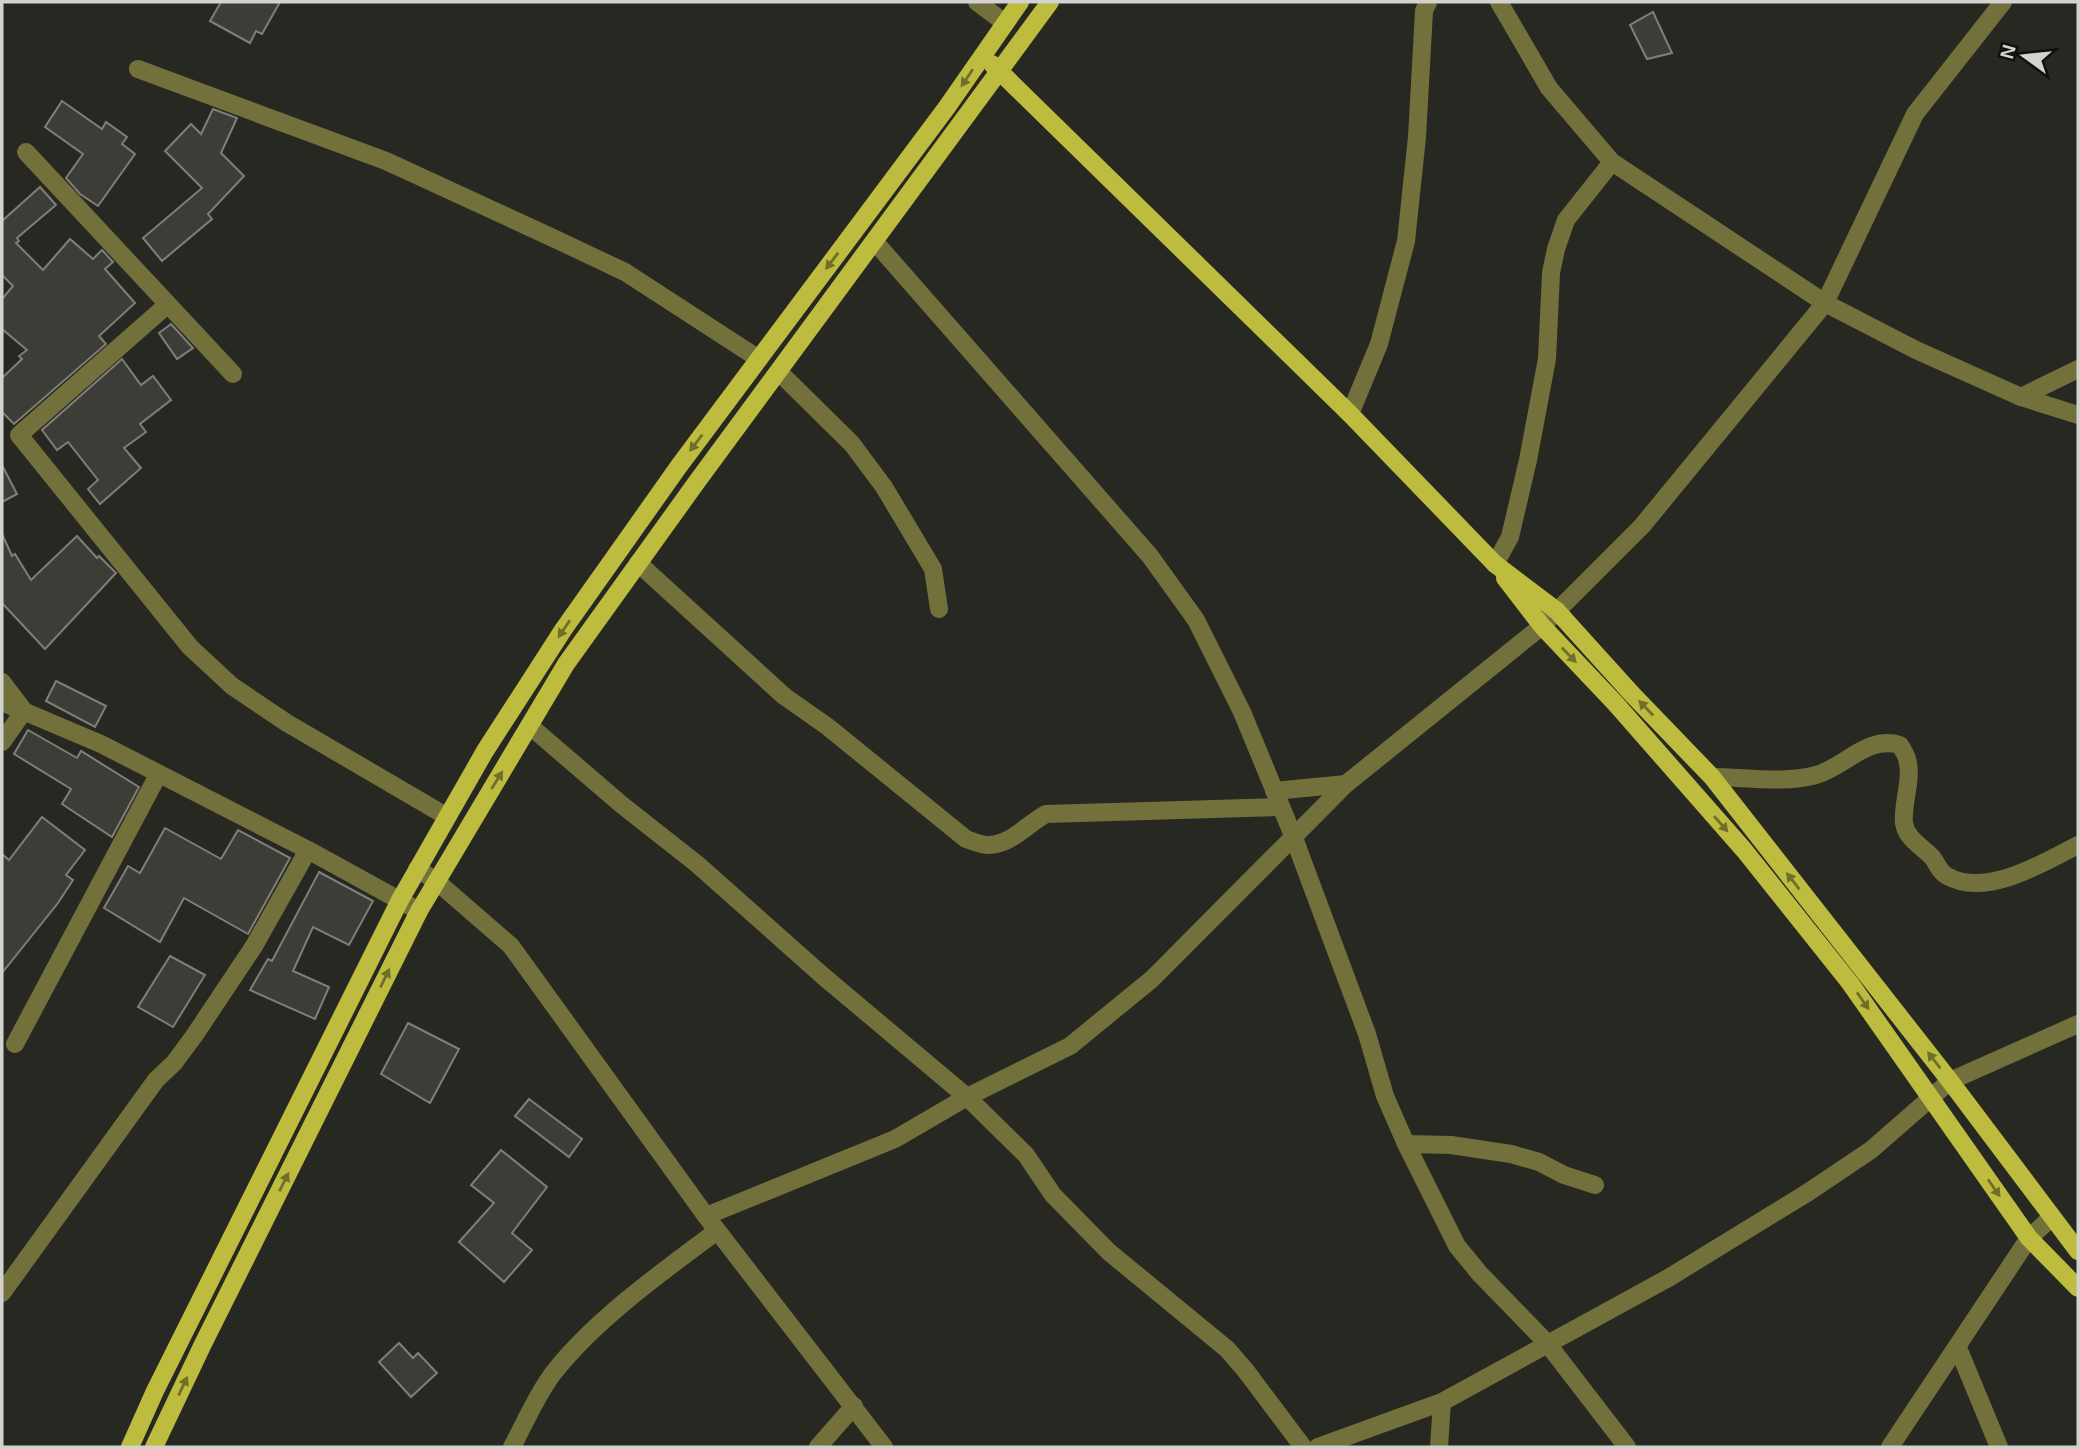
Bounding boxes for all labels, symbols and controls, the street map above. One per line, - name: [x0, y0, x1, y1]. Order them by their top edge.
- north arrow: [1989, 21, 2059, 91]
- text: N: [1996, 42, 2020, 61]
- one-way arrow: [960, 69, 974, 87]
- one-way arrow: [825, 252, 840, 270]
- one-way arrow: [689, 434, 703, 453]
- one-way arrow: [557, 620, 571, 638]
- one-way arrow: [1561, 646, 1578, 663]
- one-way arrow: [1637, 700, 1654, 717]
- one-way arrow: [491, 771, 504, 790]
- one-way arrow: [1713, 815, 1728, 832]
- one-way arrow: [1787, 872, 1801, 890]
- one-way arrow: [380, 968, 391, 988]
- one-way arrow: [1856, 992, 1870, 1010]
- one-way arrow: [1926, 1051, 1941, 1069]
- one-way arrow: [278, 1172, 289, 1192]
- one-way arrow: [1987, 1179, 2001, 1197]
- one-way arrow: [178, 1376, 189, 1396]

